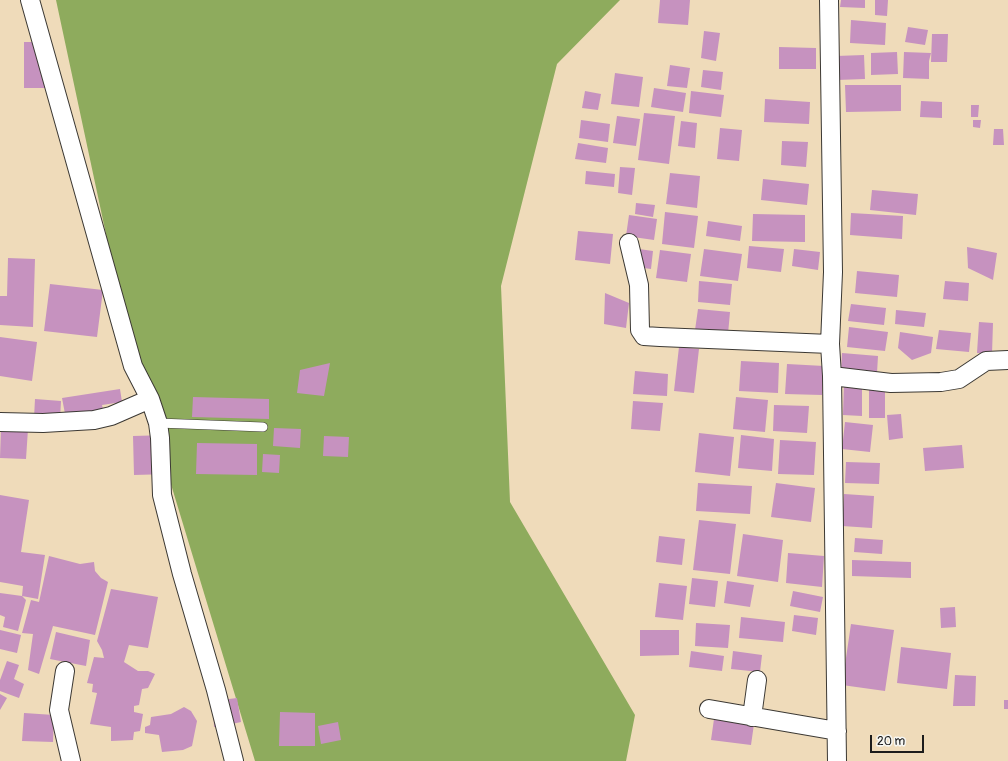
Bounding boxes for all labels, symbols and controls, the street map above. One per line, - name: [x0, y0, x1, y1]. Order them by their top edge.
- scale bar: [872, 727, 926, 753]
- text: 20 m: [877, 734, 905, 749]

